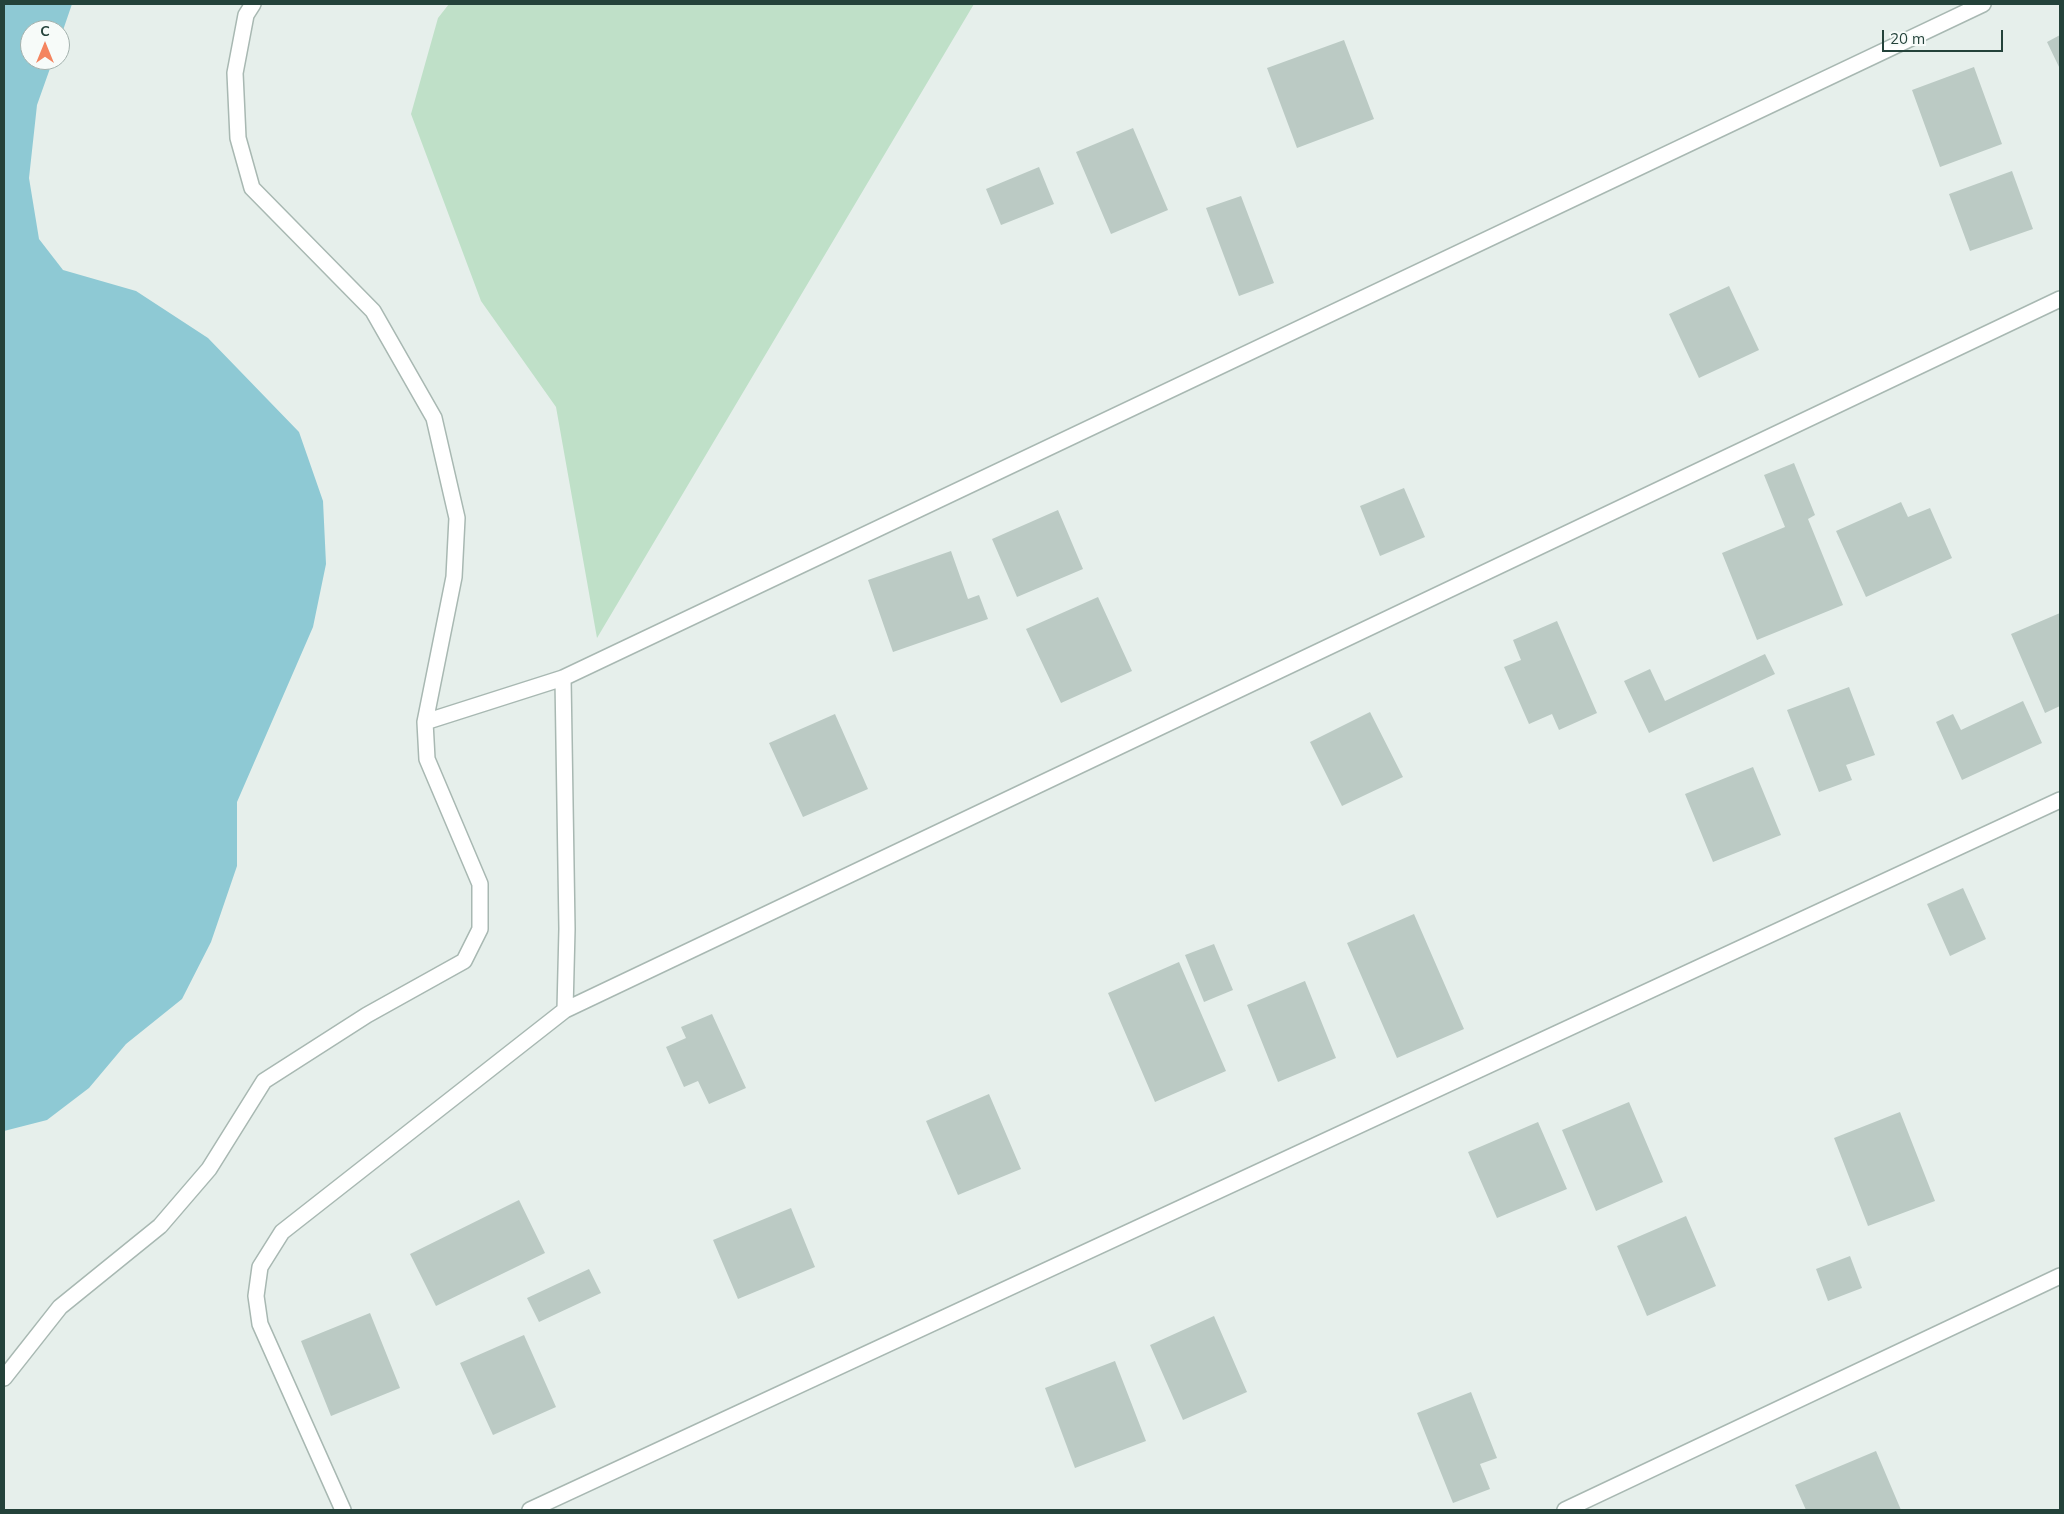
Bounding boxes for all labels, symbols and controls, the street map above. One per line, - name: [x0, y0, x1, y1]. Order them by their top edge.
- north arrow: [20, 20, 70, 70]
- scale bar: [1884, 20, 2005, 52]
- text: С: [40, 22, 50, 40]
- text: 20 m: [1890, 29, 1925, 48]

